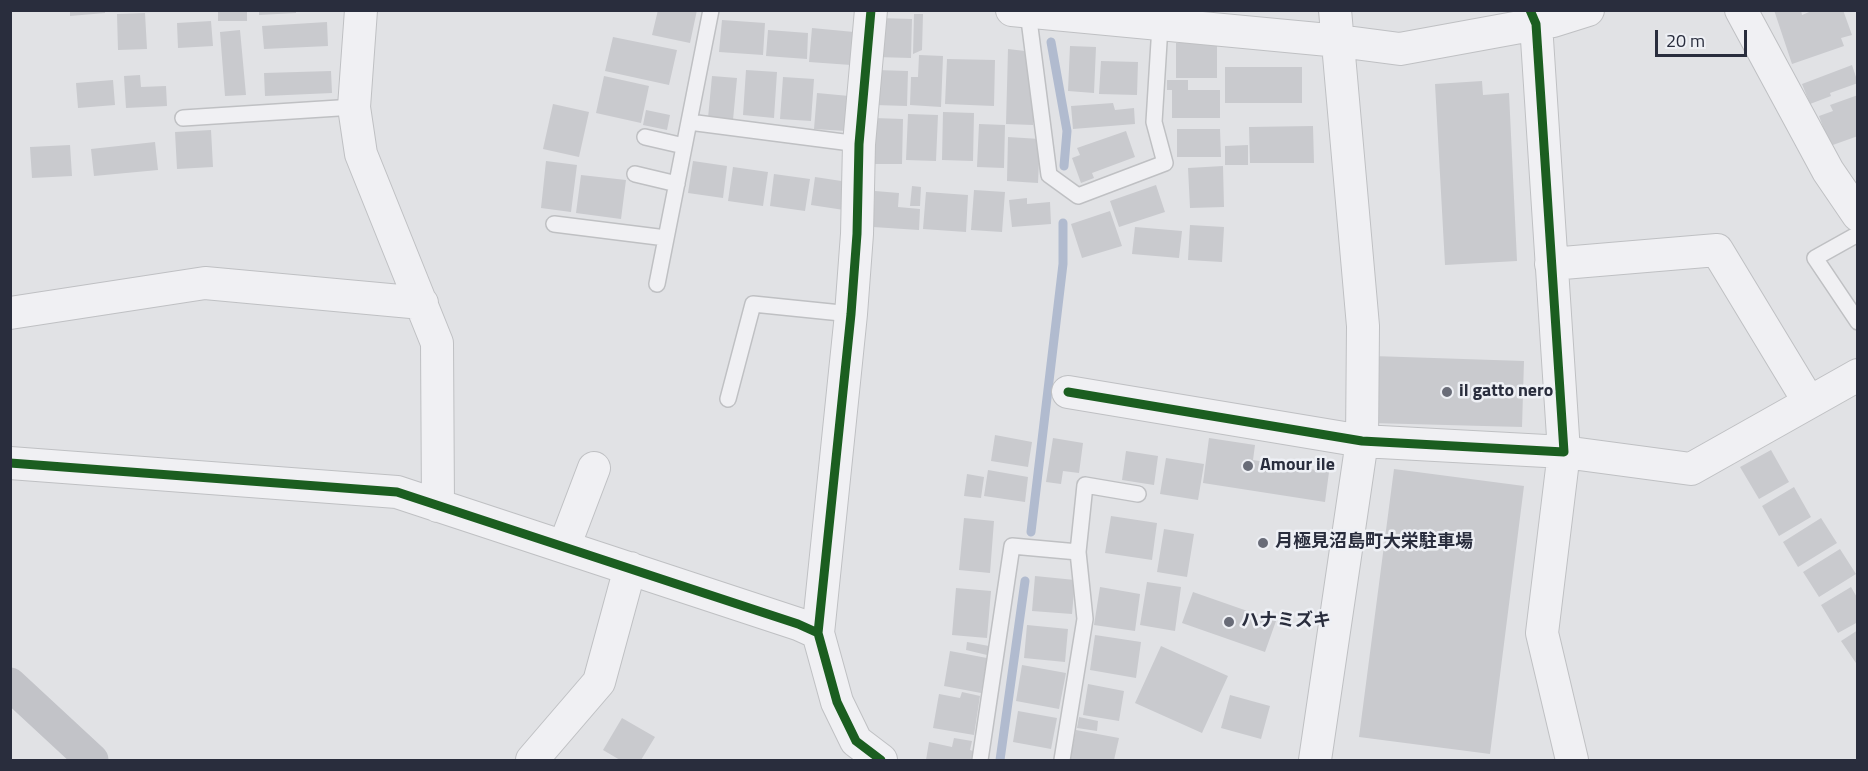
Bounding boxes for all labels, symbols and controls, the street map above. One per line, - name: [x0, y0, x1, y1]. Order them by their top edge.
- scale bar: [1658, 18, 1750, 56]
- text: 20 m: [1666, 27, 1705, 54]
- place label: il gatto nero: [1459, 381, 1553, 403]
- marker: il gatto nero: [1440, 385, 1454, 399]
- place label: Amour ile: [1260, 455, 1335, 477]
- marker: Amour ile: [1241, 459, 1255, 473]
- place label: 月極見沼島町大栄駐車場: [1275, 532, 1473, 554]
- marker: 月極見沼島町大栄駐車場: [1256, 536, 1270, 550]
- place label: ハナミズキ: [1241, 611, 1331, 633]
- marker: ハナミズキ: [1222, 615, 1236, 629]

